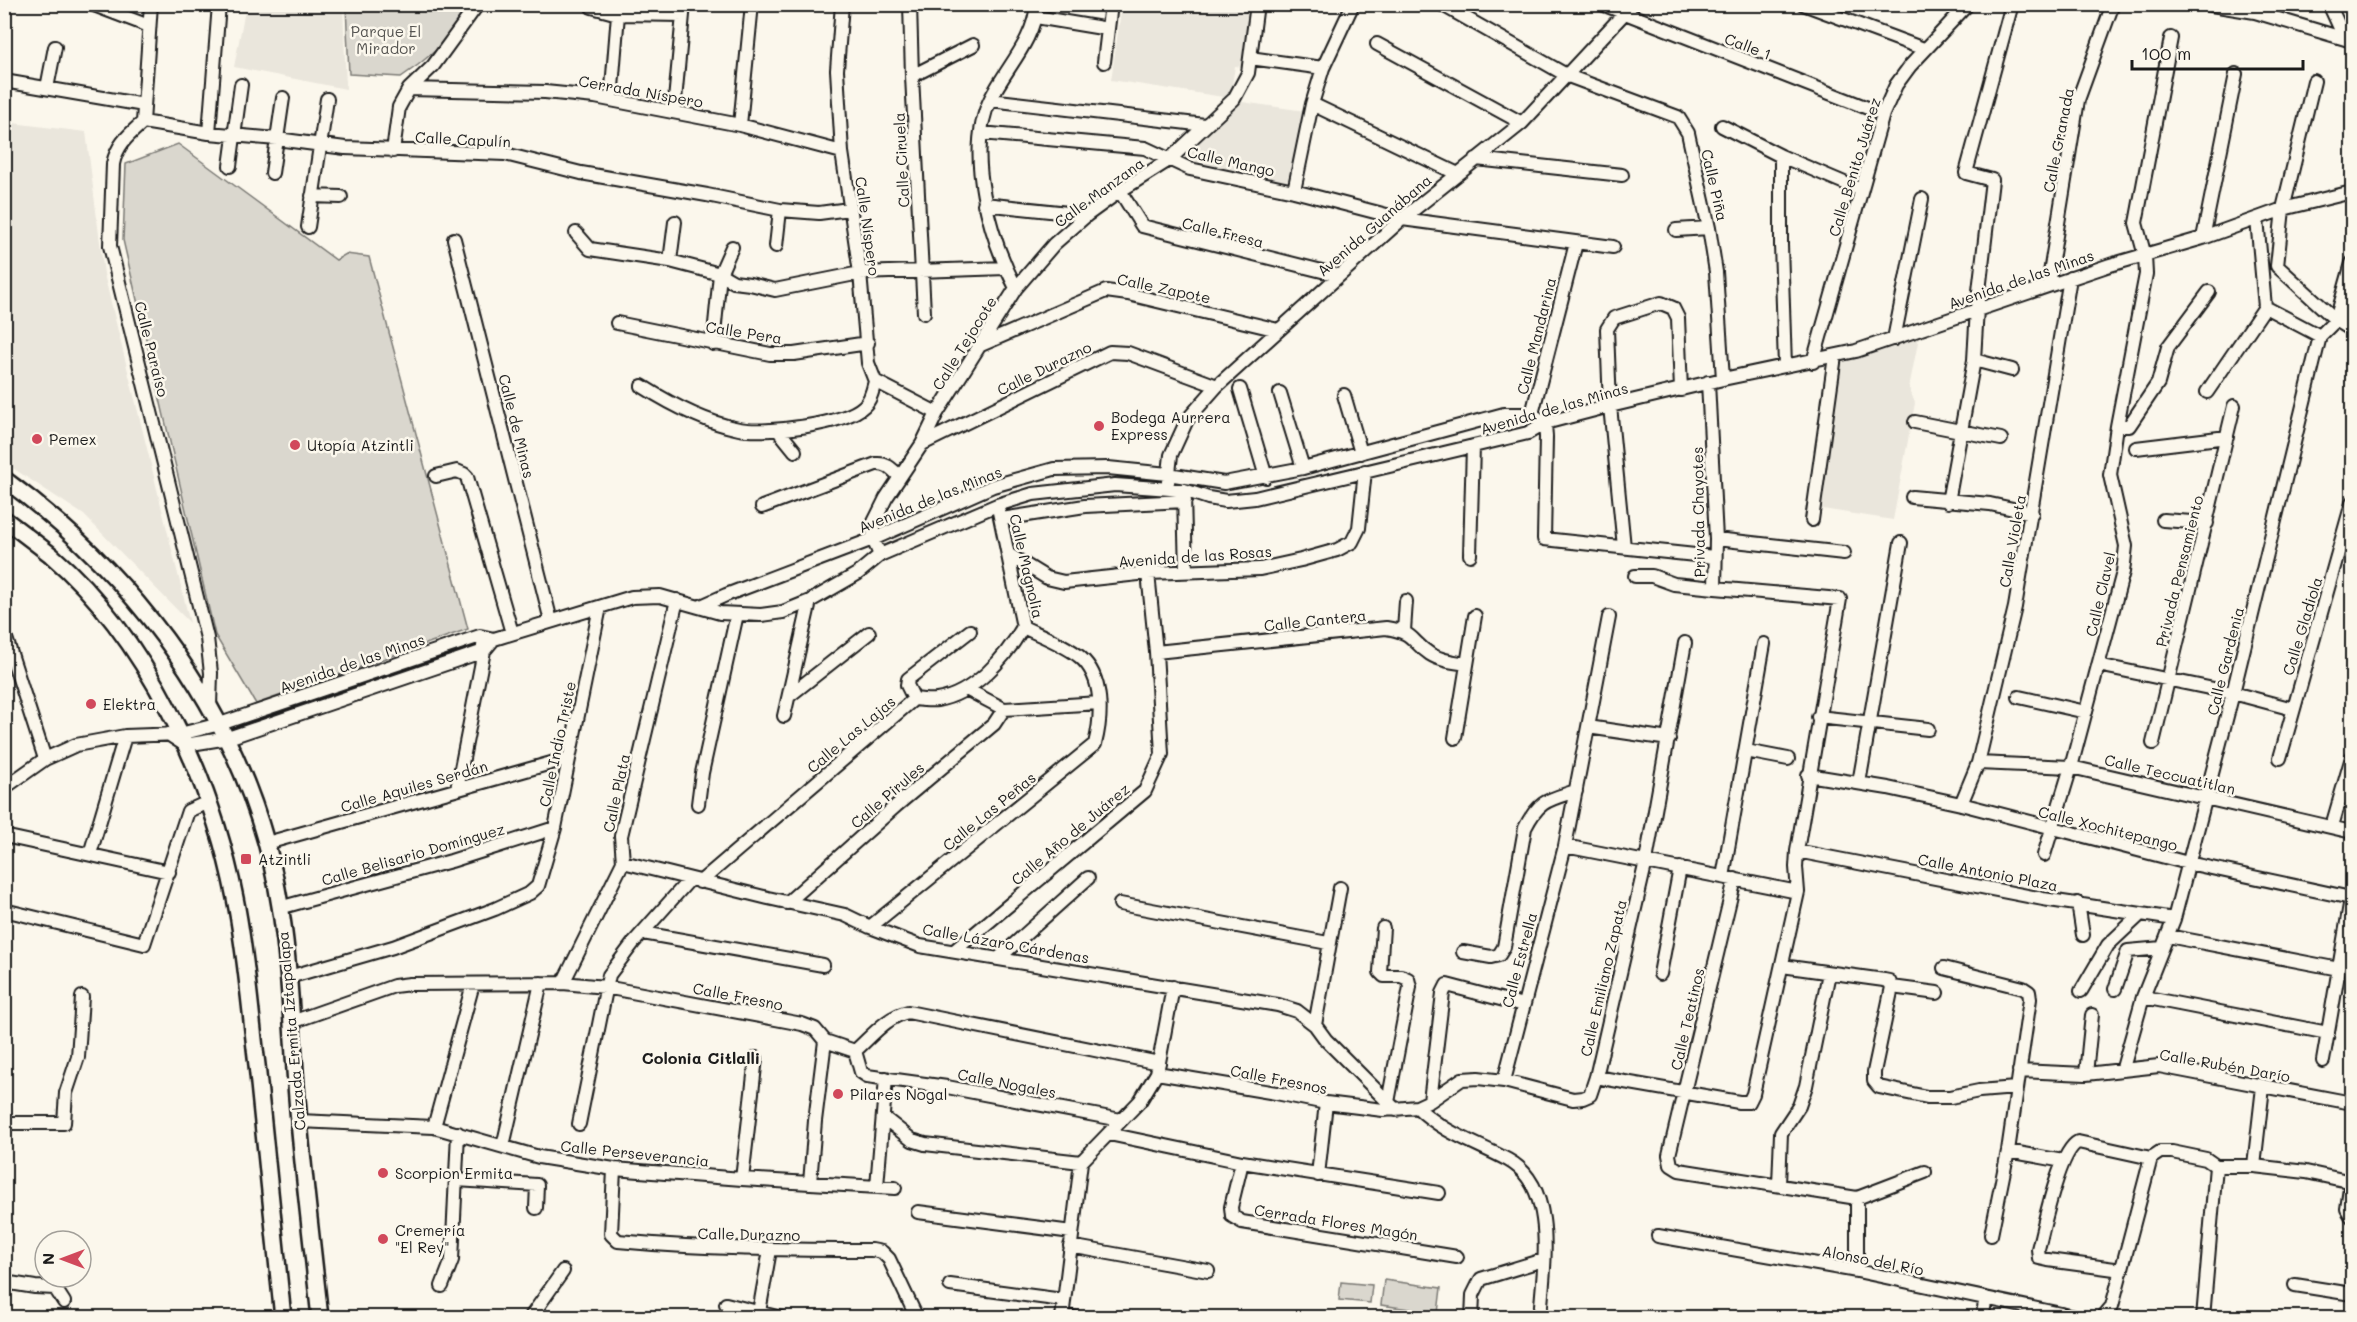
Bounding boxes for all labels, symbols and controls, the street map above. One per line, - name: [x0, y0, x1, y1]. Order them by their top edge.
- park label: Parque El Mirador: [351, 21, 421, 58]
- street label: Calle 1: [1722, 28, 1774, 64]
- scale bar: [2132, 33, 2303, 71]
- text: 100 m: [2141, 41, 2191, 65]
- street label: Cerrada Níspero: [577, 70, 705, 112]
- street label: Calle Granada: [2038, 86, 2078, 194]
- street label: Calle Benito Juárez: [1823, 95, 1885, 239]
- street label: Calle Ciruela: [889, 112, 913, 208]
- street label: Calle Capulín: [415, 127, 511, 151]
- street label: Calle Mango: [1185, 141, 1277, 181]
- street label: Calle Piña: [1697, 147, 1733, 223]
- street label: Calle Manzana: [1050, 153, 1148, 231]
- street label: Avenida Guanábana: [1313, 170, 1435, 280]
- street label: Calle Níspero: [851, 175, 885, 277]
- street label: Calle Fresa: [1180, 212, 1266, 252]
- street label: Avenida de las Minas: [1945, 245, 2097, 313]
- street label: Calle Zapote: [1115, 268, 1213, 308]
- street label: Calle Mandarina: [1512, 275, 1560, 397]
- street label: Calle Tejocote: [927, 292, 1001, 394]
- street label: Calle Paraíso: [130, 299, 174, 399]
- street label: Calle Pera: [704, 316, 784, 348]
- street label: Calle Durazno: [994, 336, 1095, 399]
- street label: Calle de Minas: [494, 372, 540, 480]
- street label: Avenida de las Minas: [1478, 377, 1630, 439]
- place label: Bodega Aurrera Express: [1111, 407, 1231, 444]
- marker: Bodega Aurrera Express: [1092, 419, 1106, 433]
- place label: Pemex: [49, 429, 97, 449]
- marker: Pemex: [30, 432, 44, 446]
- place label: Utopía Atzintli: [307, 435, 414, 455]
- marker: Utopía Atzintli: [288, 438, 302, 452]
- street label: Privada Chayotes: [1687, 447, 1709, 577]
- street label: Avenida de las Minas: [855, 461, 1005, 537]
- street label: Calle Violeta: [1994, 493, 2030, 589]
- street label: Privada Pensamiento: [2151, 493, 2208, 649]
- street label: Calle Magnolia: [1005, 512, 1049, 620]
- street label: Avenida de las Rosas: [1118, 541, 1272, 571]
- street label: Calle Clavel: [2081, 550, 2119, 638]
- street label: Calle Gladiola: [2278, 574, 2326, 678]
- street label: Calle Cantera: [1263, 605, 1367, 635]
- street label: Calle Gardenia: [2202, 605, 2248, 717]
- street label: Avenida de las Minas: [276, 629, 428, 697]
- street label: Calle Indio Triste: [534, 679, 580, 809]
- street label: Calle Las Lajas: [802, 691, 900, 777]
- place label: Elektra: [103, 694, 156, 714]
- marker: Elektra: [84, 697, 98, 711]
- street label: Calle Teccuatitlan: [2103, 749, 2237, 799]
- street label: Calle Plata: [598, 752, 634, 834]
- street label: Calle Aquiles Serdán: [338, 755, 490, 817]
- street label: Calle Pirules: [846, 757, 928, 833]
- street label: Calle Las Peñas: [938, 767, 1040, 855]
- street label: Calle Año de Juárez: [1007, 779, 1133, 889]
- street label: Calle Xochitepango: [2036, 801, 2180, 855]
- street label: Calle Belisario Domínguez: [319, 818, 507, 890]
- place label: Atzintli: [258, 849, 311, 869]
- street label: Calle Antonio Plaza: [1916, 849, 2060, 895]
- marker: Atzintli: [239, 852, 253, 866]
- street label: Calle Emiliano Zapata: [1575, 898, 1631, 1058]
- street label: Calle Estrella: [1497, 910, 1541, 1010]
- street label: Calle Lázaro Cárdenas: [921, 918, 1091, 968]
- street label: Calzada Ermita Iztapalapa: [272, 931, 310, 1131]
- street label: Calle Teatinos: [1666, 966, 1708, 1072]
- street label: Calle Fresno: [691, 977, 785, 1015]
- street label: Calle Rubén Darío: [2158, 1044, 2292, 1086]
- district label: Colonia Citlalli: [642, 1047, 760, 1068]
- street label: Calle Fresnos: [1229, 1060, 1329, 1098]
- street label: Calle Nogales: [956, 1064, 1058, 1102]
- place label: Pilares Nogal: [850, 1084, 948, 1104]
- marker: Pilares Nogal: [831, 1087, 845, 1101]
- street label: Calle Perseverancia: [560, 1135, 710, 1171]
- place label: Scorpion Ermita: [395, 1163, 513, 1183]
- marker: Scorpion Ermita: [376, 1166, 390, 1180]
- street label: Cerrada Flores Magón: [1253, 1199, 1419, 1245]
- place label: Cremería "El Rey": [395, 1220, 465, 1257]
- street label: Calle Durazno: [698, 1223, 801, 1245]
- north arrow: [33, 1229, 93, 1289]
- marker: Cremería "El Rey": [376, 1232, 390, 1246]
- street label: Alonso del Río: [1821, 1240, 1926, 1280]
- text: N: [37, 1253, 58, 1265]

